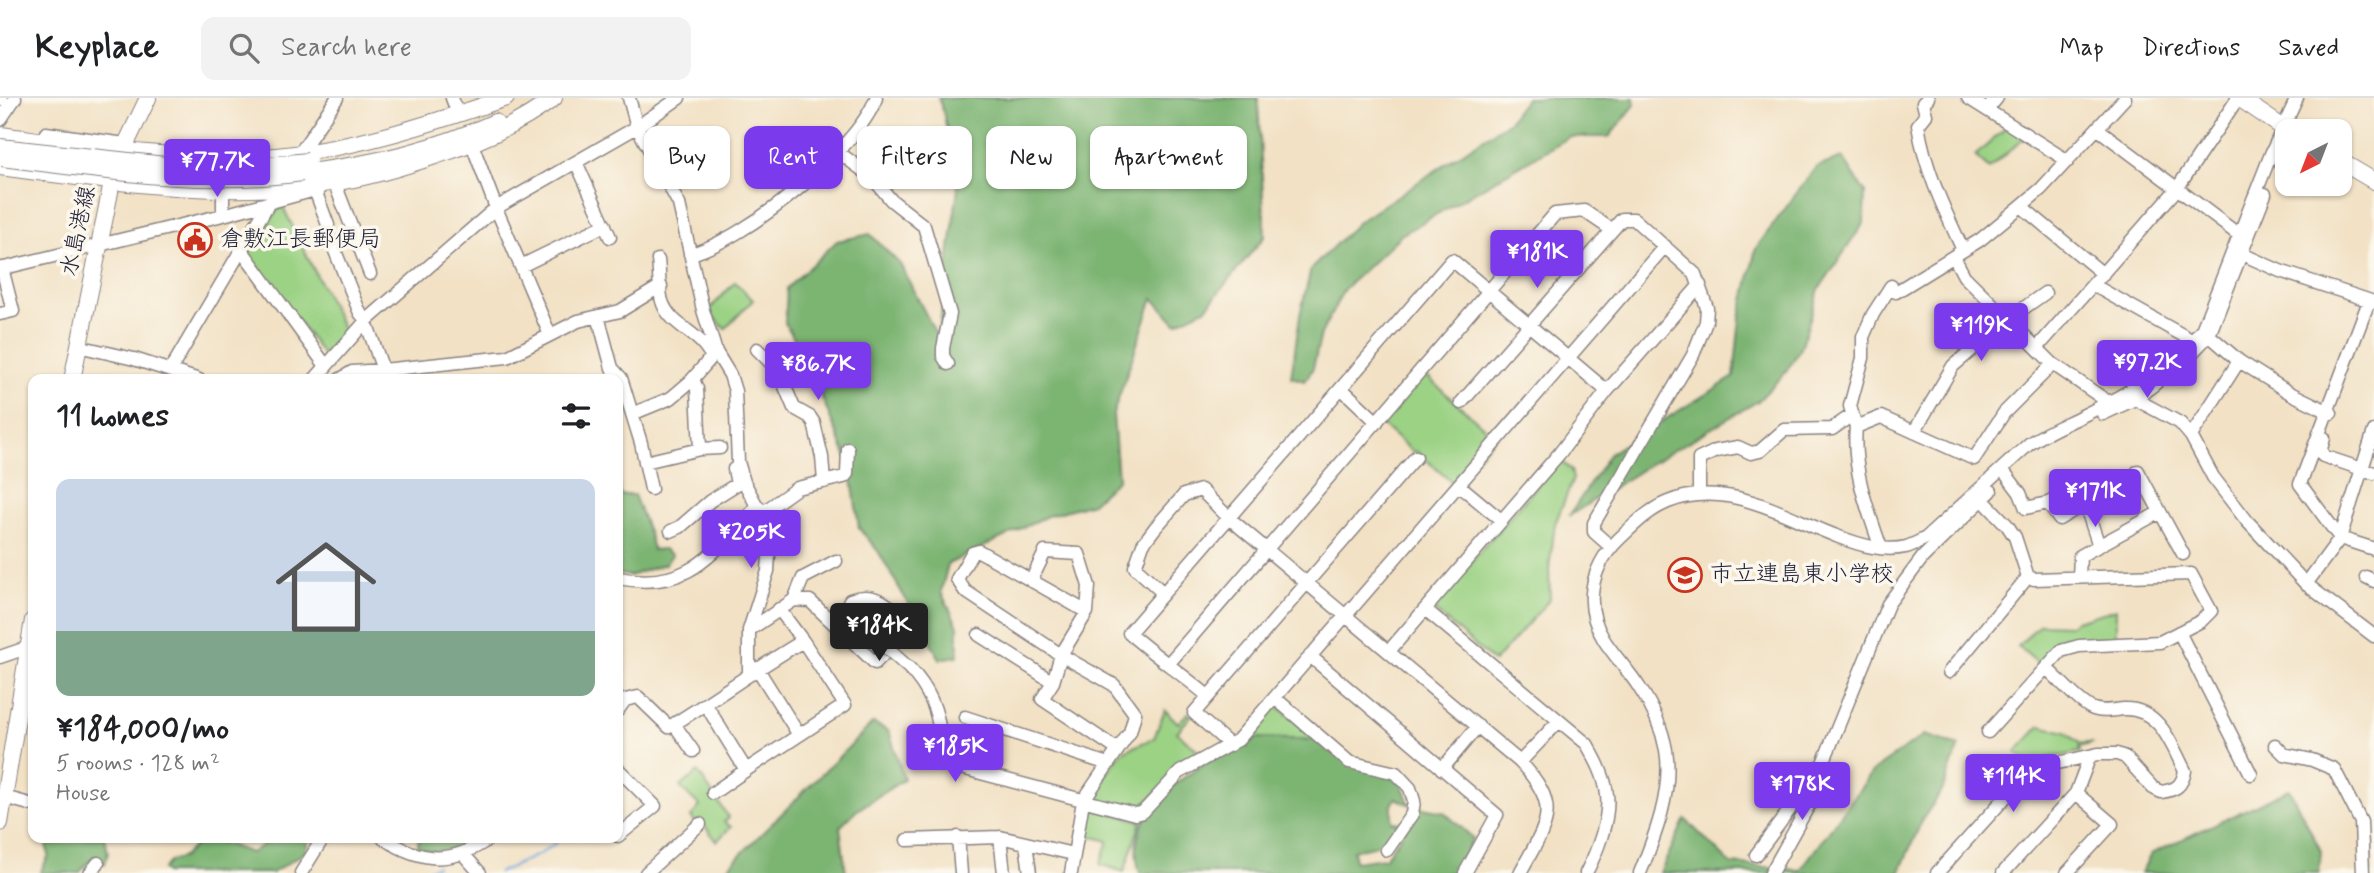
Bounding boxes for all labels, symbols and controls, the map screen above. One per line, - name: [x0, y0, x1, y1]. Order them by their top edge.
- search box: [201, 17, 691, 80]
- text: Keyplace: [35, 26, 159, 70]
- icon: search: [225, 29, 263, 67]
- text: Search here: [281, 31, 412, 65]
- text: Map: [2060, 33, 2104, 64]
- text: Directions: [2142, 33, 2240, 64]
- text: Saved: [2278, 33, 2339, 64]
- north arrow: [2275, 119, 2352, 196]
- map controls: [2275, 119, 2352, 196]
- chip: Buy: [644, 126, 730, 189]
- chip: Rent: [744, 126, 843, 189]
- chip: Filters: [857, 126, 972, 189]
- chip: New: [986, 126, 1076, 189]
- chip: Apartment: [1090, 126, 1247, 189]
- pin: ¥77.7K: [160, 140, 274, 199]
- text: ¥77.7K: [180, 147, 254, 177]
- street label: 水島港線: [55, 183, 103, 279]
- public building icon: 倉敷江長郵便局: [176, 221, 214, 259]
- place label: 倉敷江長郵便局: [220, 225, 381, 255]
- pin: ¥181K: [1488, 230, 1586, 290]
- text: ¥181K: [1506, 238, 1568, 268]
- pin: ¥119K: [1932, 303, 2030, 363]
- text: ¥119K: [1950, 311, 2012, 341]
- pin: ¥97.2K: [2090, 341, 2204, 400]
- pin: ¥86.7K: [761, 342, 875, 402]
- text: ¥97.2K: [2113, 348, 2181, 378]
- text: ¥86.7K: [781, 350, 855, 380]
- text: 11 homes: [56, 397, 169, 436]
- icon: filters: [557, 397, 595, 435]
- pin: ¥171K: [2046, 470, 2144, 529]
- text: ¥171K: [2065, 477, 2125, 507]
- pin: ¥205K: [702, 510, 800, 570]
- text: ¥205K: [718, 518, 784, 548]
- icon: home: [263, 524, 389, 650]
- school or university icon: 市立連島東小学校: [1666, 556, 1704, 594]
- place label: 市立連島東小学校: [1710, 560, 1894, 590]
- pin: ¥184K: [830, 603, 928, 663]
- text: ¥184K: [846, 611, 912, 641]
- text: ¥184,000/mo: [56, 710, 229, 749]
- pin: ¥185K: [906, 724, 1004, 784]
- text: ¥185K: [922, 732, 988, 762]
- text: 5 rooms · 128 m²: [56, 749, 220, 779]
- pin: ¥114K: [1964, 754, 2062, 814]
- pin: ¥178K: [1753, 762, 1851, 822]
- text: ¥114K: [1981, 762, 2045, 792]
- text: ¥178K: [1770, 770, 1834, 800]
- text: House: [56, 779, 110, 809]

